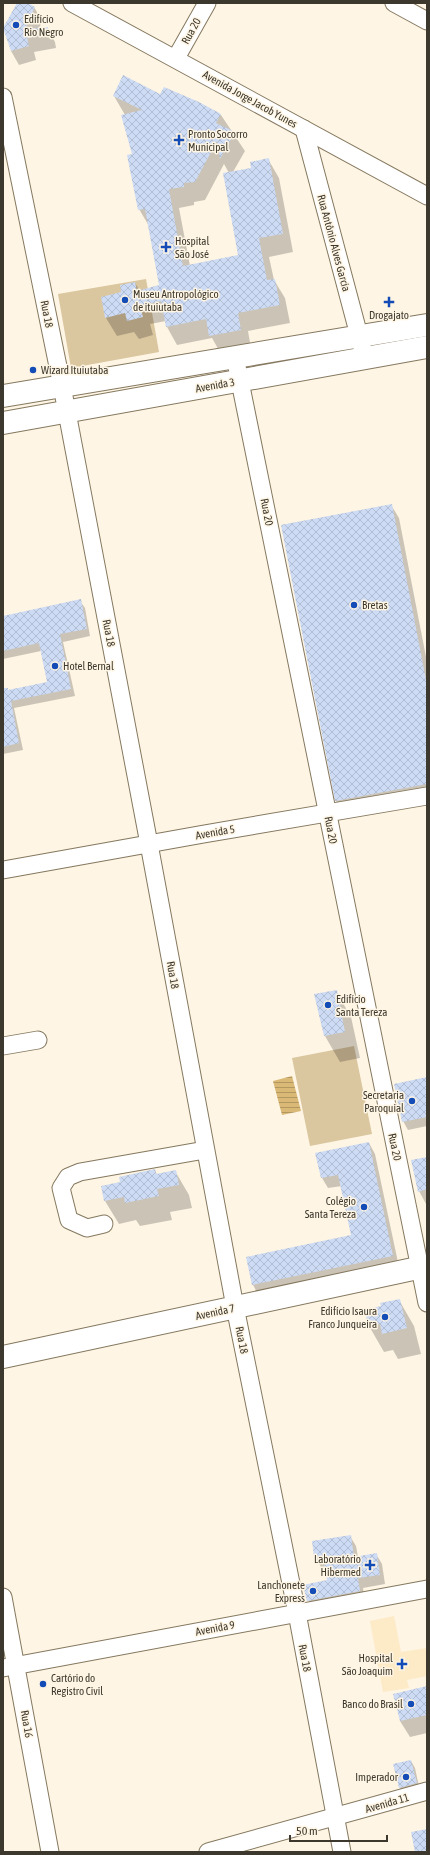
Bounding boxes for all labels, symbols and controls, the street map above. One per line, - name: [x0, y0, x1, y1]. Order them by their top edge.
- place label: Edifício Rio Negro: [24, 13, 63, 38]
- street label: Rua 20: [179, 16, 203, 46]
- marker: Edifício Rio Negro: [11, 20, 21, 30]
- street label: Avenida Jorge Jacob Yunes: [201, 68, 299, 130]
- place label: Pronto Socorro Municipal: [188, 128, 248, 153]
- marker: Pronto Socorro Municipal: [173, 134, 185, 146]
- street label: Rua Antônio Alves Garcia: [315, 193, 353, 293]
- place label: Hospital São José: [175, 235, 209, 260]
- marker: Hospital São José: [160, 241, 172, 253]
- place label: Museu Antropológico de ituiutaba: [133, 288, 219, 313]
- marker: Museu Antropológico de ituiutaba: [120, 295, 130, 305]
- marker: Drogajato: [384, 297, 394, 307]
- street label: Rua 18: [38, 299, 56, 329]
- place label: Drogajato: [369, 309, 409, 321]
- place label: Wizard Ituiutaba: [41, 364, 108, 376]
- marker: Wizard Ituiutaba: [28, 365, 38, 375]
- street label: Avenida 3: [194, 376, 236, 394]
- street label: Rua 20: [258, 497, 276, 527]
- place label: Bretas: [362, 599, 388, 611]
- marker: Bretas: [349, 600, 359, 610]
- street label: Rua 18: [100, 618, 118, 648]
- place label: Hotel Bernal: [63, 660, 114, 672]
- marker: Hotel Bernal: [50, 661, 60, 671]
- street label: Rua 20: [322, 815, 340, 845]
- street label: Avenida 5: [194, 823, 236, 841]
- street label: Rua 18: [165, 960, 181, 990]
- place label: Edifício Santa Tereza: [336, 993, 387, 1018]
- marker: Edifício Santa Tereza: [323, 1000, 333, 1010]
- place label: Secretaria Paroquial: [363, 1089, 404, 1114]
- marker: Secretaria Paroquial: [407, 1096, 417, 1106]
- street label: Rua 20: [386, 1132, 404, 1162]
- place label: Colégio Santa Tereza: [305, 1195, 356, 1220]
- marker: Colégio Santa Tereza: [359, 1202, 369, 1212]
- street label: Avenida 7: [194, 1302, 236, 1322]
- place label: Edifício Isaura Franco Junqueira: [308, 1305, 377, 1330]
- marker: Edifício Isaura Franco Junqueira: [380, 1312, 390, 1322]
- street label: Rua 18: [233, 1325, 251, 1355]
- place label: Laboratório Hibermed: [314, 1553, 361, 1578]
- marker: Laboratório Hibermed: [364, 1559, 376, 1571]
- place label: Lanchonete Express: [257, 1579, 305, 1604]
- marker: Lanchonete Express: [308, 1586, 318, 1596]
- street label: Avenida 9: [194, 1618, 236, 1638]
- street label: Rua 18: [296, 1643, 314, 1673]
- place label: Hospital São Joaquim: [342, 1652, 393, 1677]
- marker: Hospital São Joaquim: [396, 1658, 408, 1670]
- place label: Cartório do Registro Civil: [51, 1672, 103, 1697]
- marker: Cartório do Registro Civil: [38, 1679, 48, 1689]
- place label: Banco do Brasil: [342, 1698, 403, 1710]
- marker: Banco do Brasil: [406, 1699, 416, 1709]
- street label: Rua 16: [19, 1709, 35, 1739]
- place label: Imperador: [355, 1771, 399, 1783]
- marker: Imperador: [401, 1772, 411, 1782]
- street label: Avenida 11: [364, 1791, 410, 1815]
- scale bar: [290, 1817, 387, 1843]
- text: 50 m: [296, 1824, 318, 1838]

